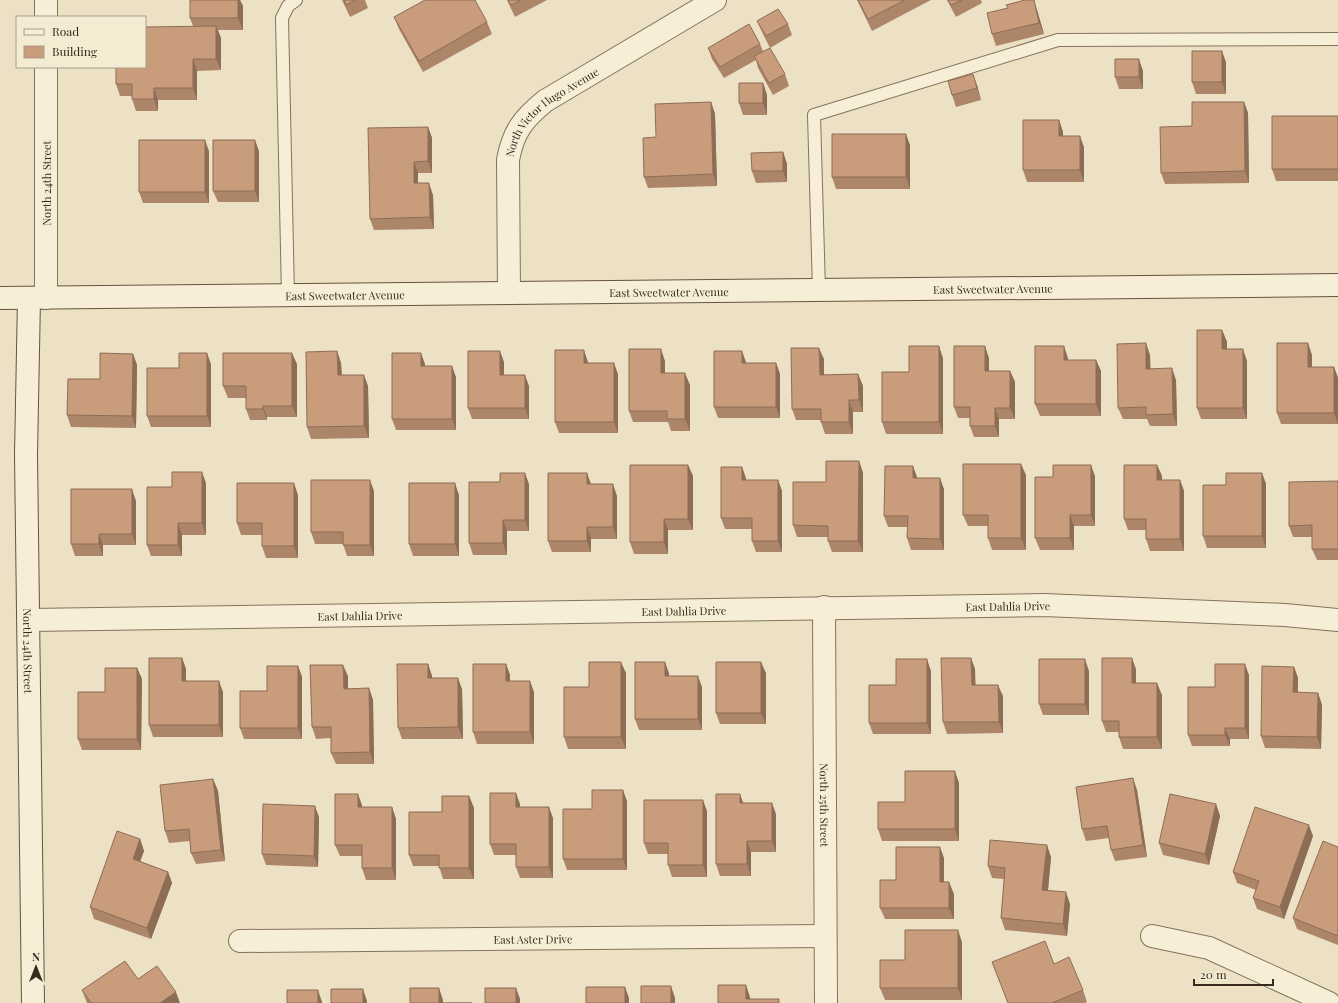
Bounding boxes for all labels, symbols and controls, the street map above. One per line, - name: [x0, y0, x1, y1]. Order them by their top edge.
- legend: [16, 16, 146, 68]
- text: Road: [52, 23, 79, 39]
- text: Building: [52, 43, 98, 59]
- street label: North Victor Hugo Avenue: [501, 63, 602, 158]
- street label: North 24th Street: [39, 140, 54, 225]
- street label: East Sweetwater Avenue: [933, 280, 1053, 296]
- street label: East Sweetwater Avenue: [609, 283, 729, 300]
- street label: East Sweetwater Avenue: [285, 287, 405, 303]
- street label: East Dahlia Drive: [965, 597, 1051, 614]
- street label: East Dahlia Drive: [641, 602, 727, 618]
- street label: East Dahlia Drive: [317, 607, 403, 623]
- street label: North 24th Street: [20, 608, 37, 694]
- street label: North 25th Street: [817, 763, 833, 847]
- street label: East Aster Drive: [493, 931, 573, 946]
- north arrow: [16, 947, 56, 987]
- text: N: [32, 949, 40, 964]
- scale bar: [1194, 961, 1273, 987]
- text: 20 m: [1200, 966, 1227, 982]

